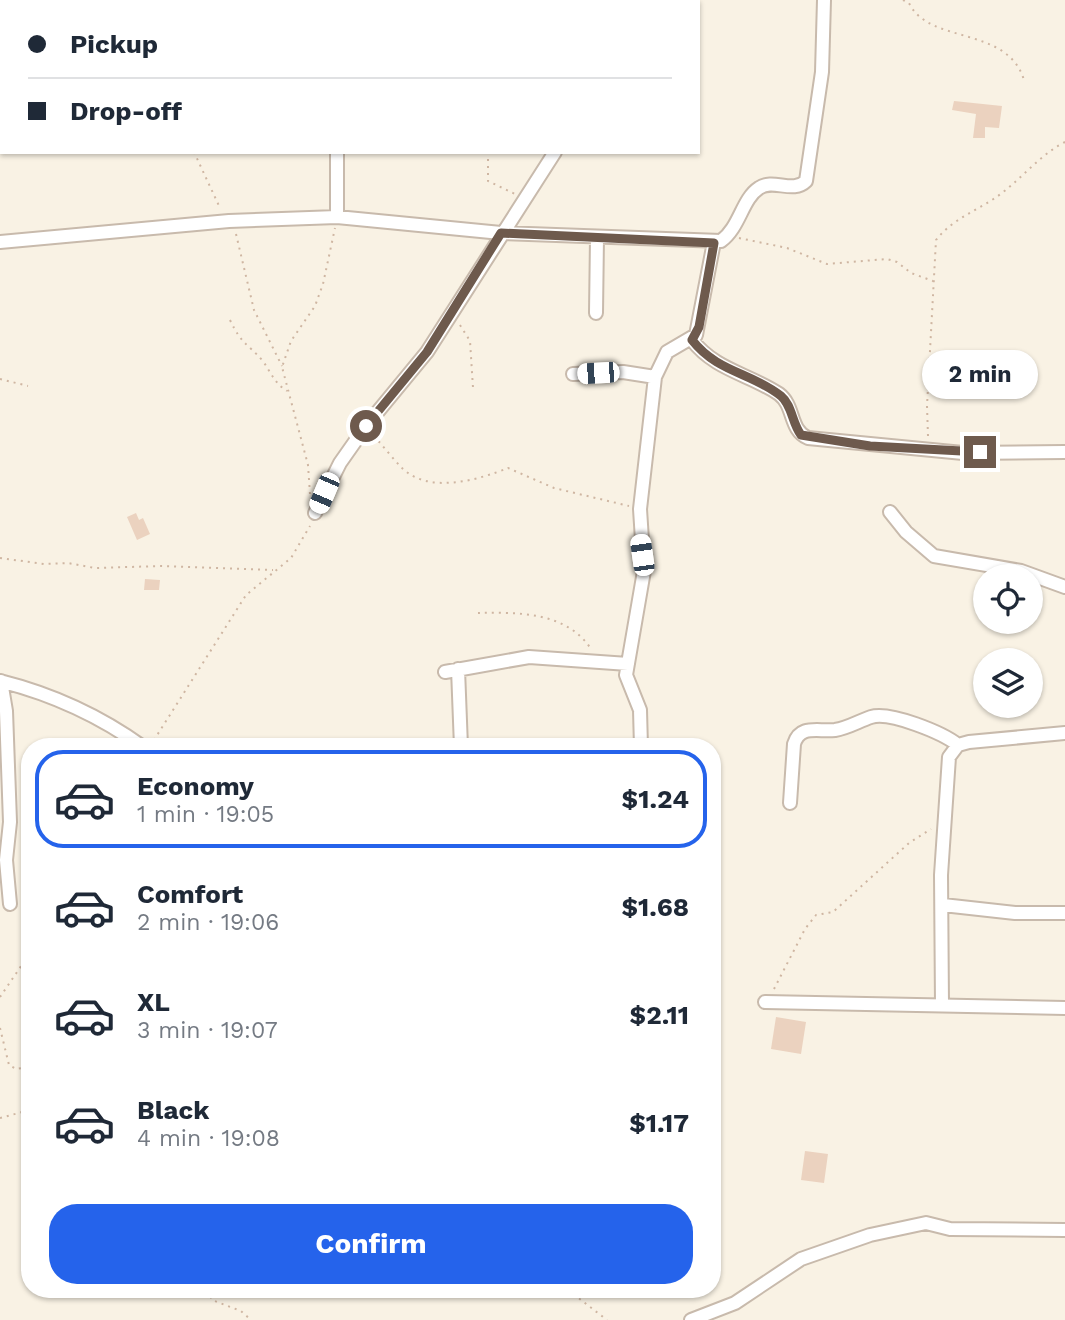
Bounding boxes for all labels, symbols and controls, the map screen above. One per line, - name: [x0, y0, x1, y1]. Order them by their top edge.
- text: Pickup: [70, 29, 158, 59]
- text: Drop-off: [70, 96, 182, 126]
- callout: 2 min: [922, 350, 1038, 400]
- car: [577, 361, 620, 385]
- text: 2 min: [949, 361, 1011, 388]
- route start: [350, 410, 382, 442]
- route end: [964, 436, 996, 468]
- car: [307, 470, 342, 516]
- car: [629, 533, 656, 577]
- map controls: [973, 564, 1043, 718]
- button: locate: [973, 564, 1043, 634]
- button: layers: [973, 648, 1043, 718]
- icon: car: [53, 768, 116, 831]
- text: Economy: [137, 771, 254, 801]
- text: $1.24: [622, 784, 689, 814]
- text: 1 min · 19:05: [137, 801, 274, 828]
- icon: car: [53, 876, 116, 939]
- text: Comfort: [137, 879, 243, 909]
- text: $1.68: [621, 892, 689, 922]
- text: 2 min · 19:06: [137, 909, 279, 936]
- icon: car: [53, 984, 116, 1047]
- text: XL: [137, 987, 170, 1017]
- text: $2.11: [630, 1000, 689, 1030]
- text: 3 min · 19:07: [137, 1017, 278, 1044]
- icon: car: [53, 1092, 116, 1155]
- text: Black: [137, 1095, 209, 1125]
- text: $1.17: [629, 1108, 689, 1138]
- text: 4 min · 19:08: [137, 1125, 280, 1152]
- button: Confirm: [49, 1204, 693, 1284]

